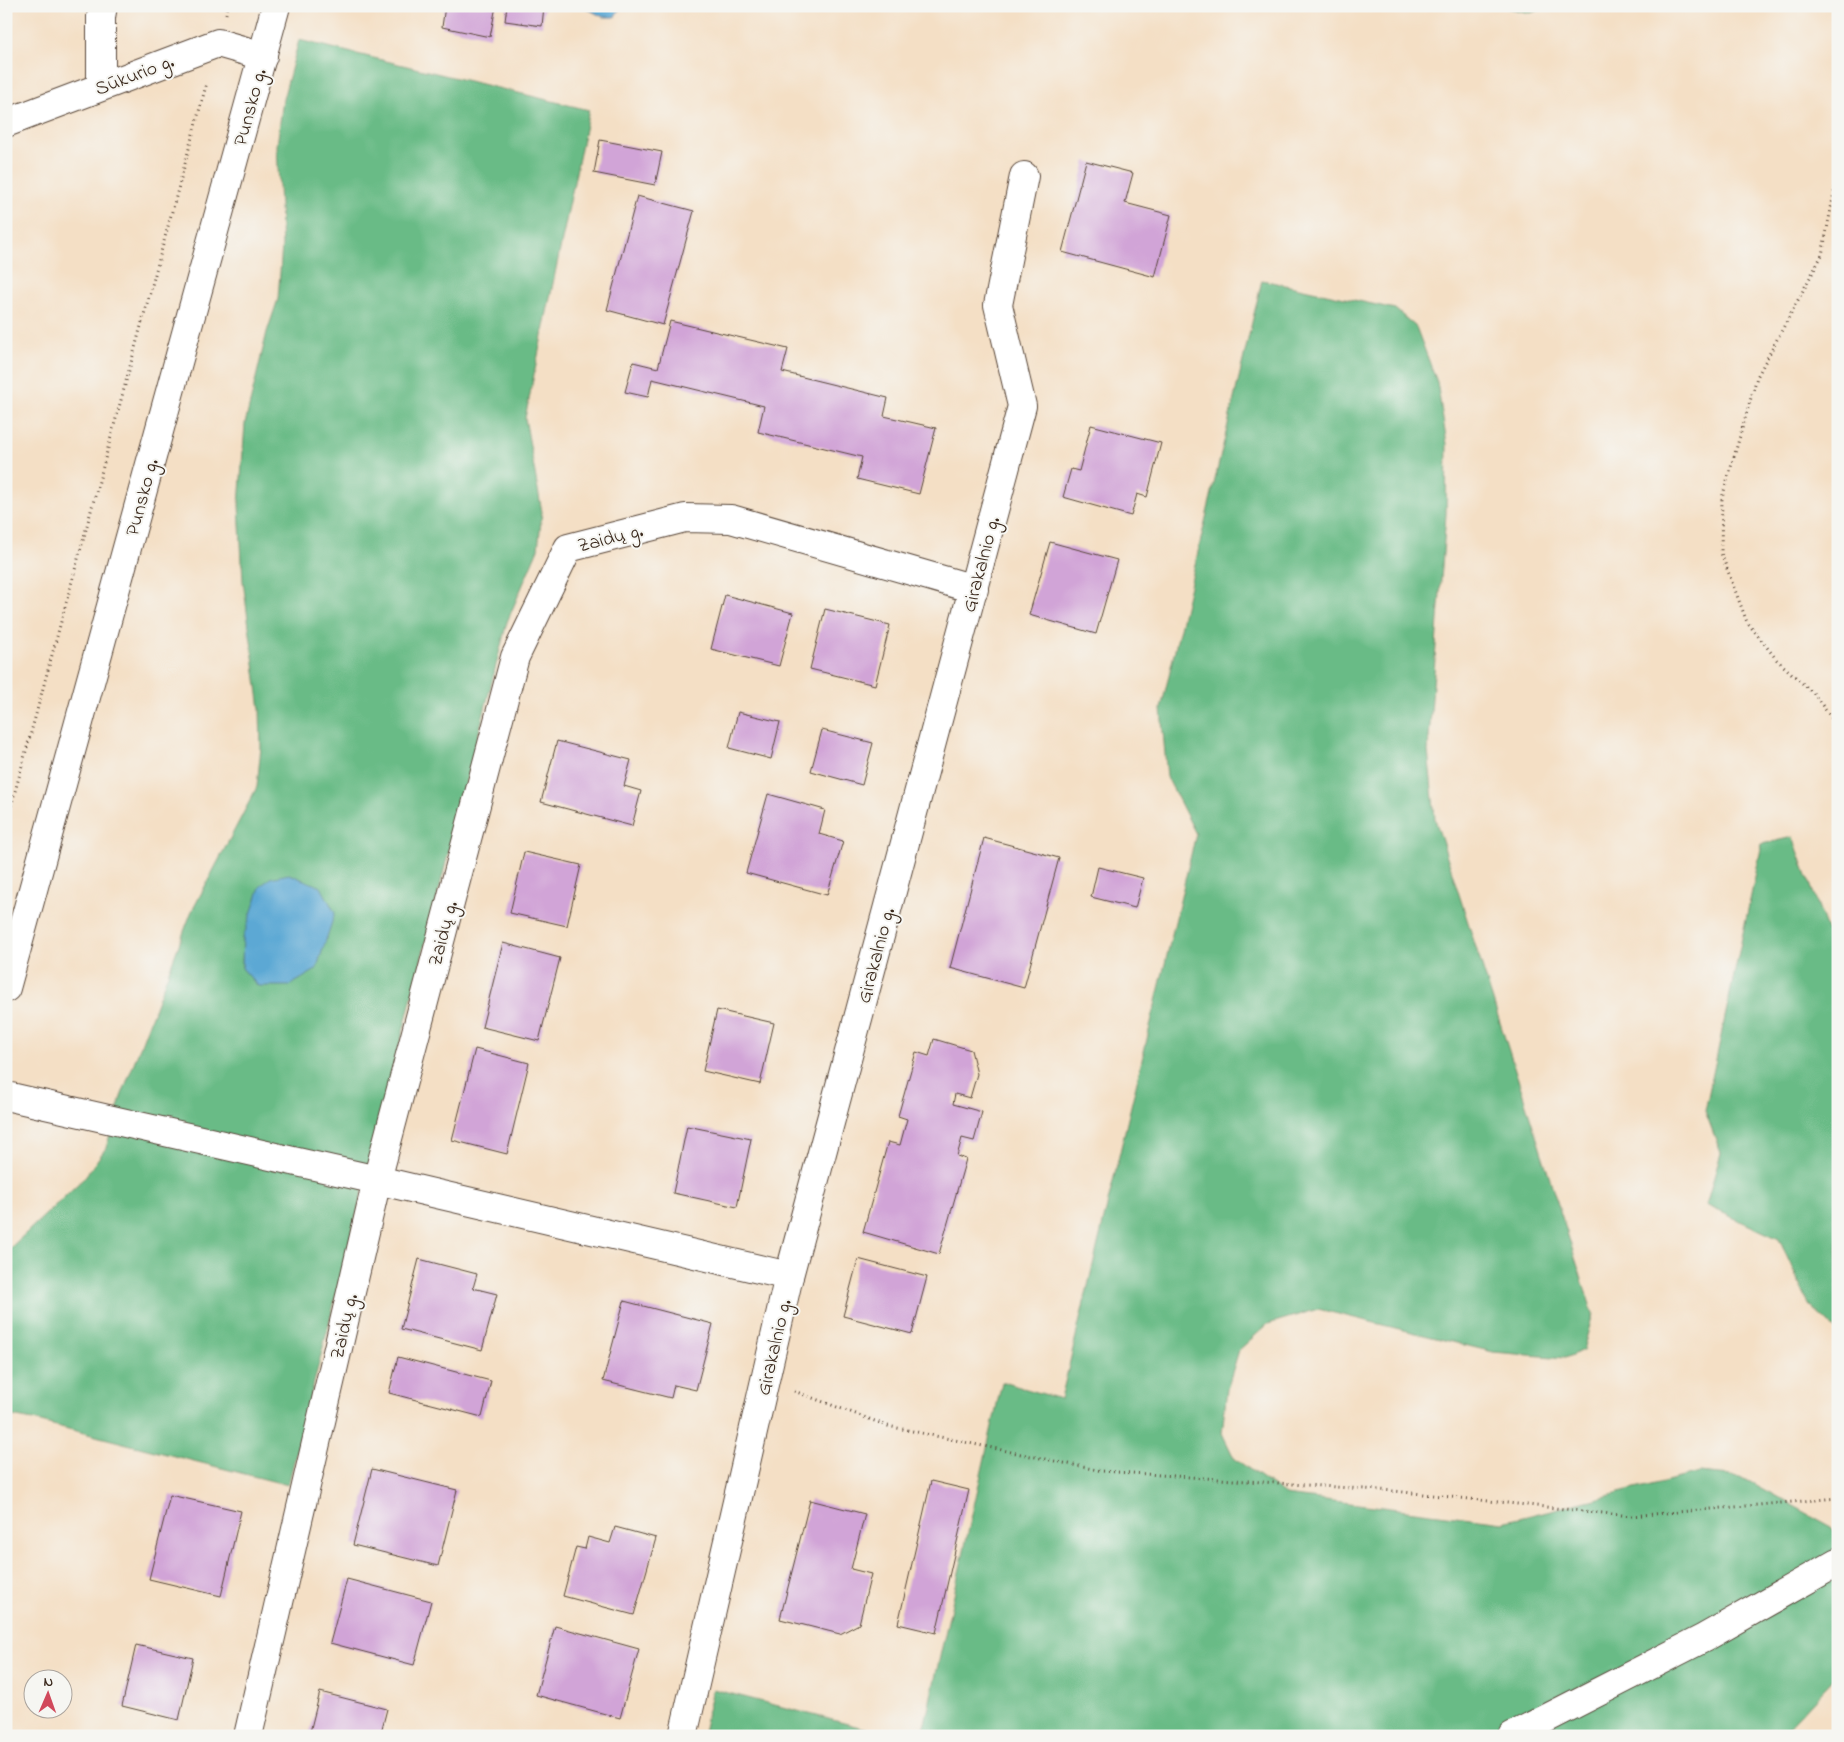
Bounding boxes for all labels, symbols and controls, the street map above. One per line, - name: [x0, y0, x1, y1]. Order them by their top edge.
- street label: Sūkurio g.: [91, 48, 179, 106]
- street label: Punsko g.: [227, 66, 277, 150]
- street label: Punsko g.: [119, 456, 169, 540]
- street label: Girakalnio g.: [956, 514, 1010, 616]
- street label: Zaidų g.: [575, 517, 647, 563]
- street label: Zaidų g.: [422, 898, 468, 970]
- street label: Girakalnio g.: [851, 905, 905, 1007]
- street label: Zaidų g.: [324, 1291, 368, 1362]
- street label: Girakalnio g.: [750, 1297, 802, 1399]
- north arrow: [22, 1670, 72, 1720]
- text: N: [43, 1672, 53, 1693]

